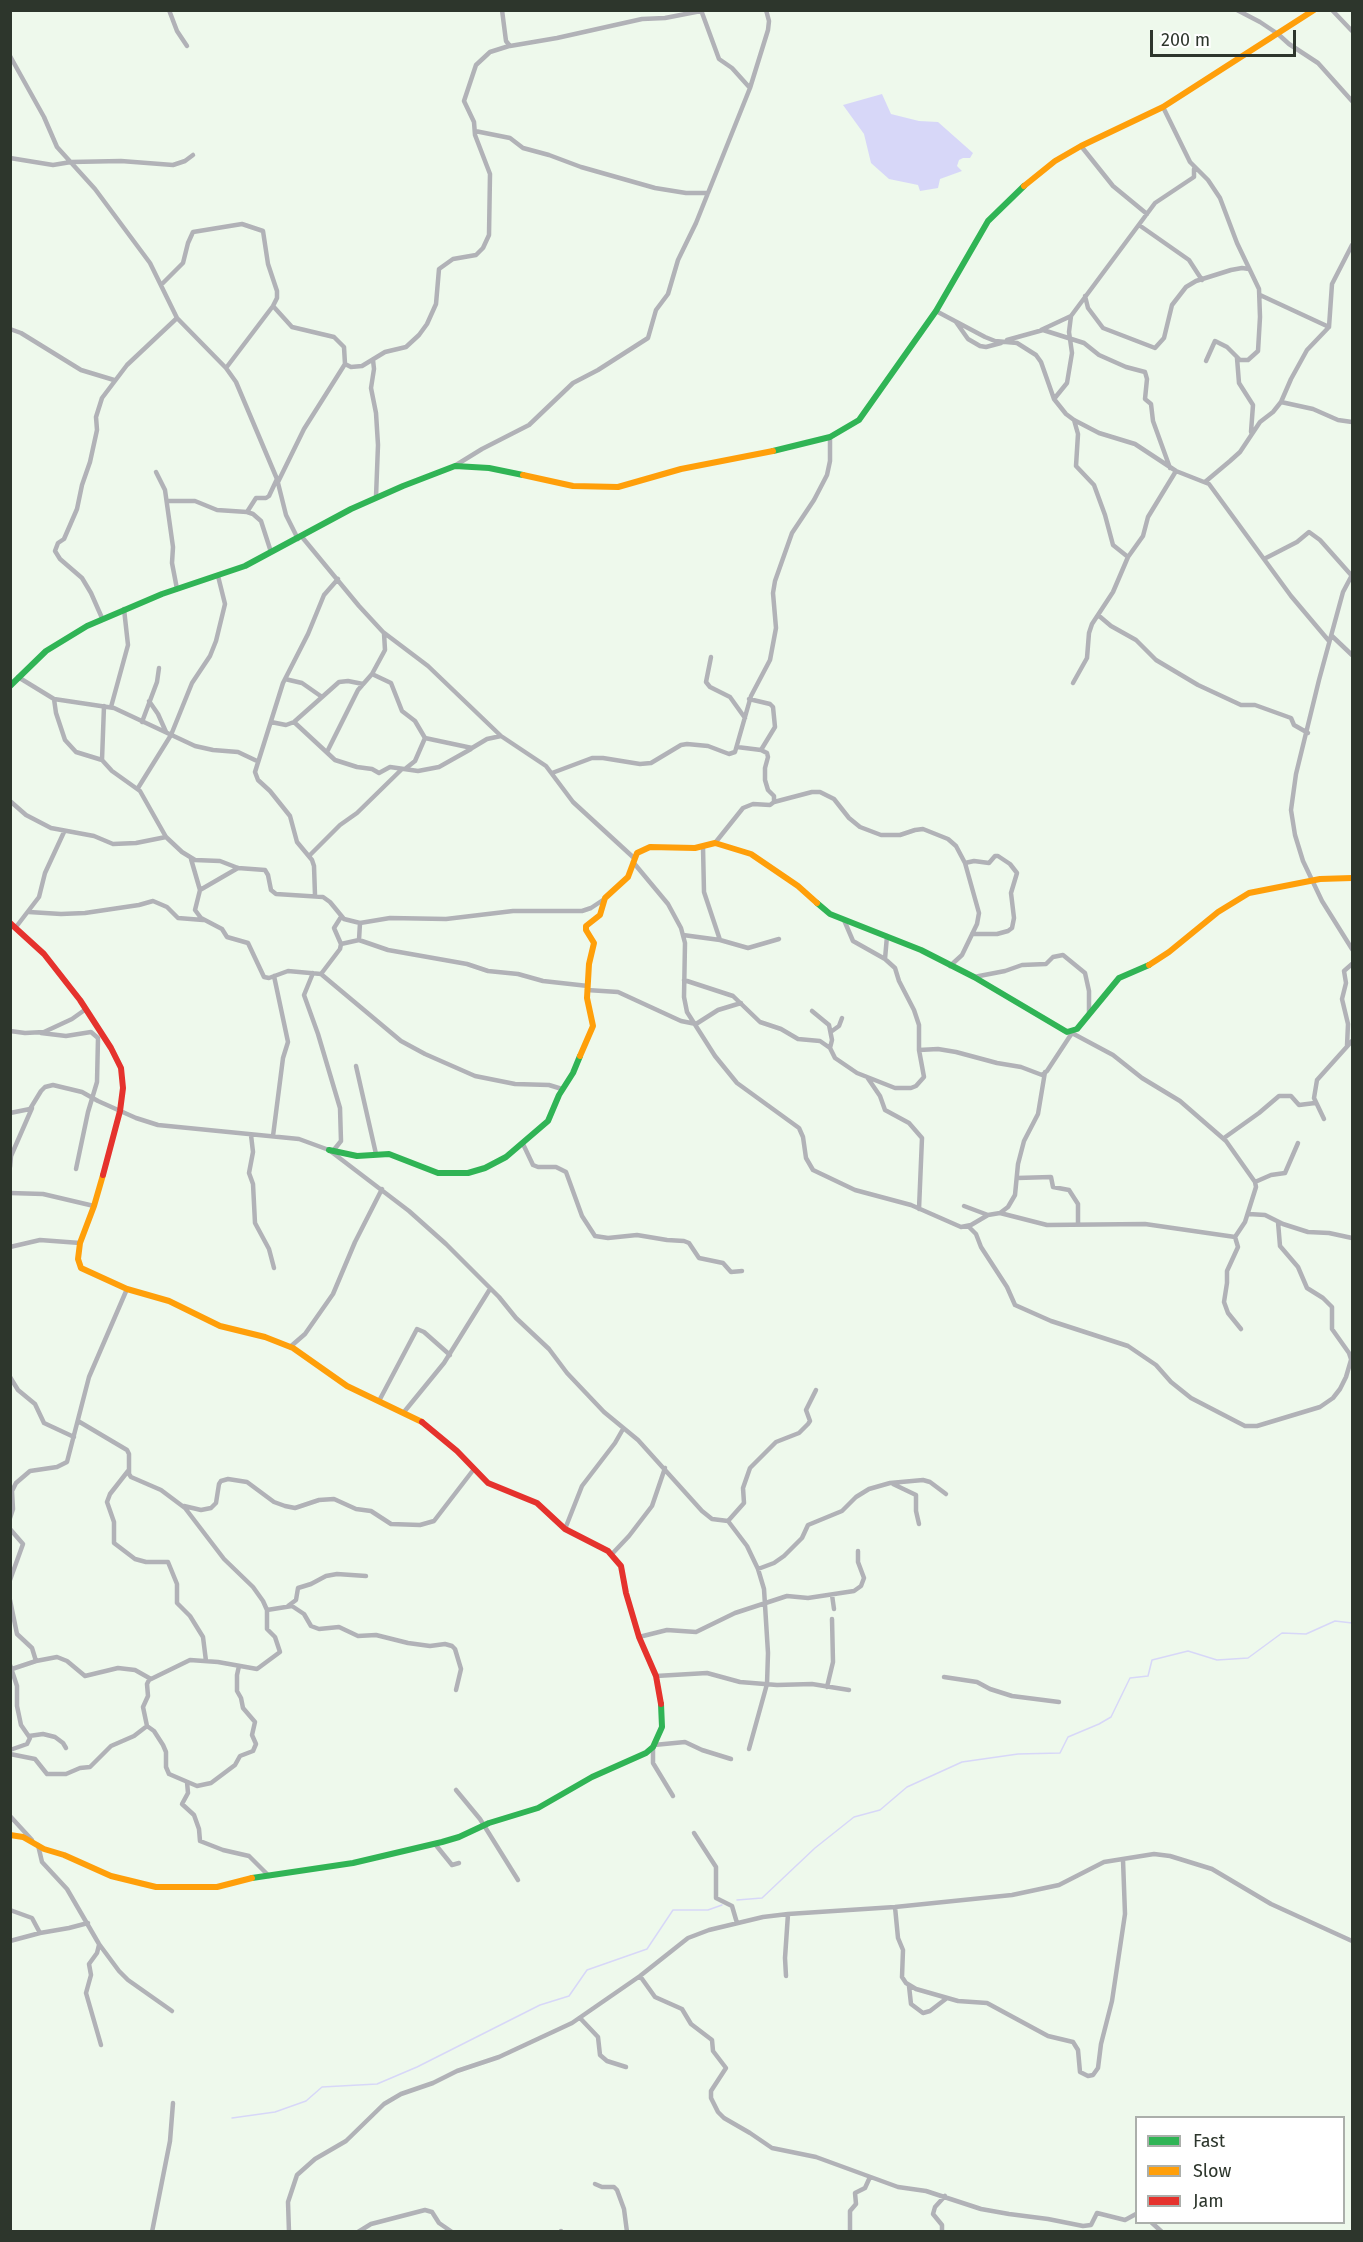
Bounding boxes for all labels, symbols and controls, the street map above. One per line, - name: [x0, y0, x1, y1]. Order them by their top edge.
- scale bar: [1153, 18, 1298, 56]
- text: 200 m: [1161, 29, 1210, 51]
- legend: [1135, 2116, 1345, 2224]
- text: Fast: [1193, 2130, 1225, 2152]
- text: Slow: [1193, 2160, 1231, 2182]
- text: Jam: [1193, 2190, 1224, 2212]

